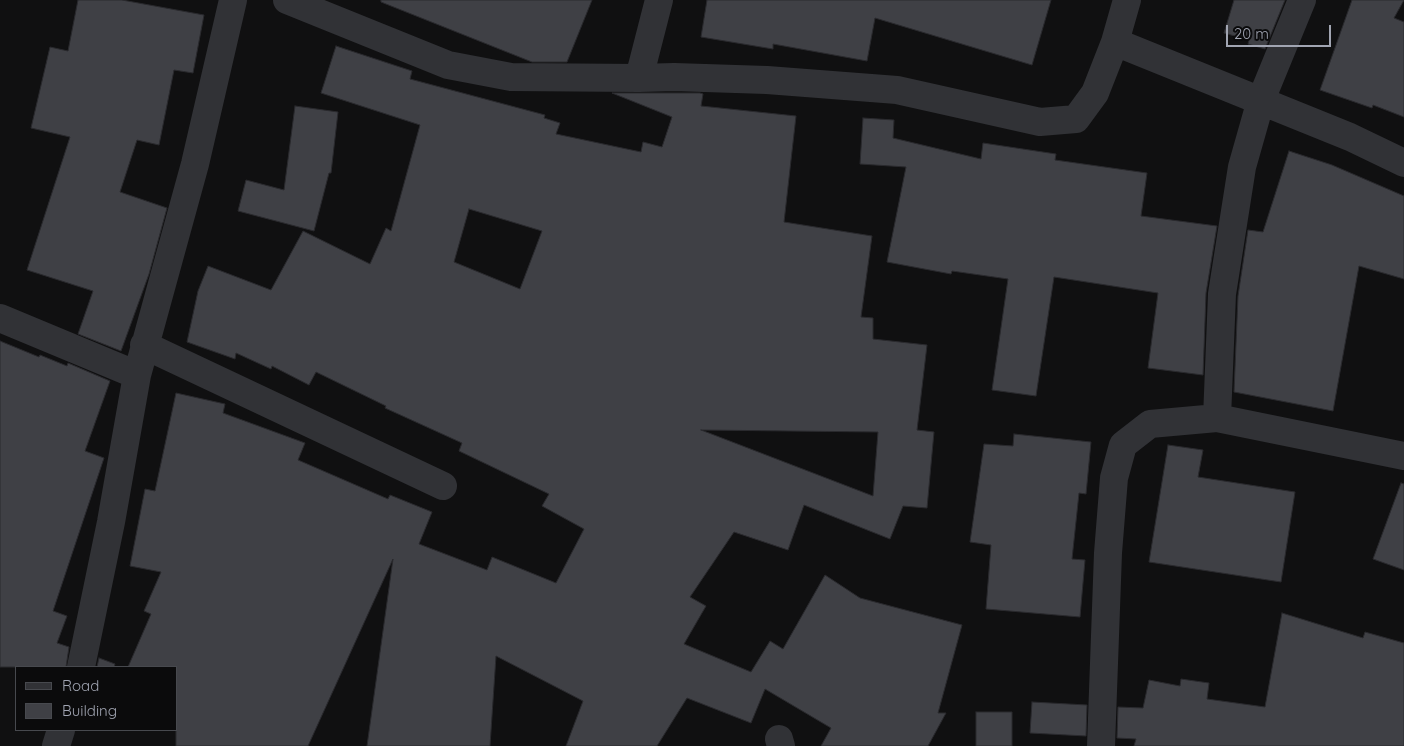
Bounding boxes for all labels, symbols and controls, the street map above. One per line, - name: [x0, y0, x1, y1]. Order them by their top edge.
- scale bar: [1229, 15, 1334, 47]
- text: 20 m: [1234, 24, 1269, 43]
- legend: [15, 666, 178, 731]
- text: Road: [62, 676, 99, 695]
- text: Building: [62, 701, 117, 720]

